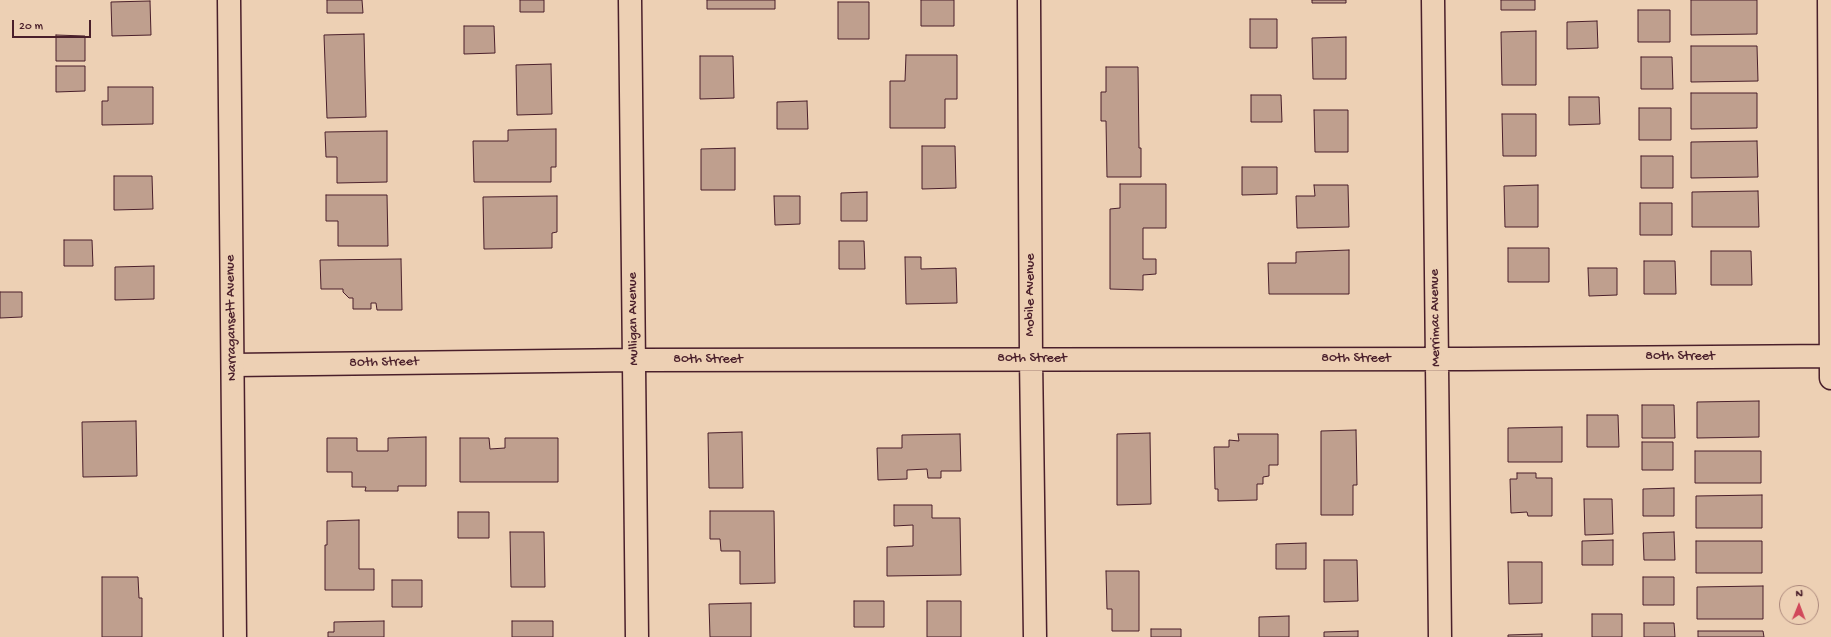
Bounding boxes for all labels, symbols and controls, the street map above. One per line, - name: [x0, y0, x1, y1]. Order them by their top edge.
- scale bar: [14, 12, 93, 38]
- text: 20 m: [19, 20, 43, 34]
- street label: Mobile Avenue: [1023, 253, 1039, 337]
- street label: Narragansett Avenue: [222, 255, 242, 381]
- street label: Merrimac Avenue: [1427, 269, 1445, 367]
- street label: Mulligan Avenue: [625, 272, 643, 366]
- street label: 80th Street: [1645, 349, 1715, 365]
- street label: 80th Street: [997, 351, 1067, 367]
- street label: 80th Street: [1321, 351, 1391, 367]
- street label: 80th Street: [673, 352, 743, 368]
- street label: 80th Street: [349, 354, 419, 372]
- north arrow: [1779, 585, 1819, 625]
- text: N: [1795, 588, 1803, 600]

